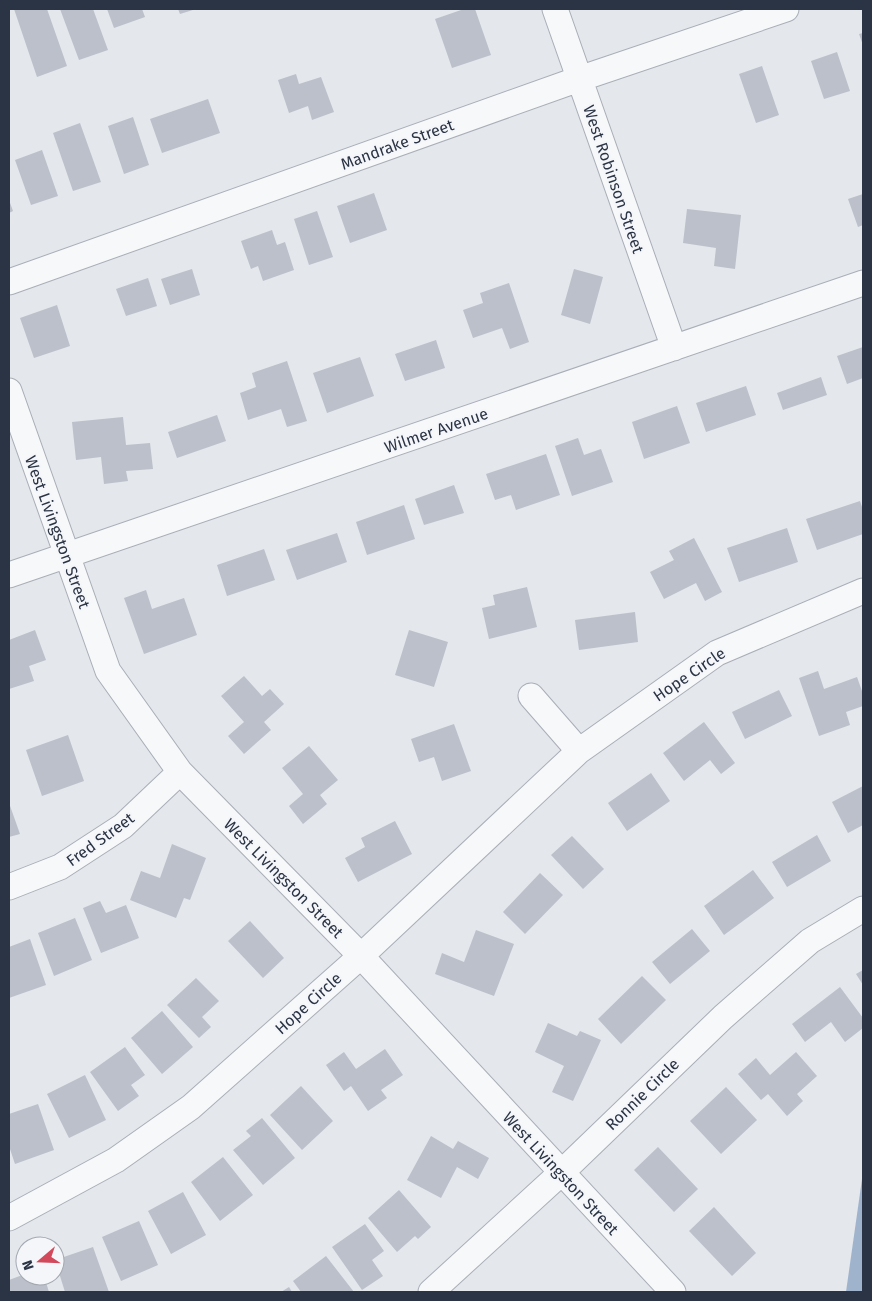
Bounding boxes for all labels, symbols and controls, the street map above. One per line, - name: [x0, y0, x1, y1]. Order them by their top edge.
- street label: West Robinson Street: [579, 103, 648, 256]
- street label: Mandrake Street: [338, 115, 456, 174]
- street label: Wilmer Avenue: [382, 404, 490, 457]
- street label: West Livingston Street: [21, 453, 94, 611]
- street label: Hope Circle: [650, 643, 729, 705]
- street label: Fred Street: [63, 808, 138, 870]
- street label: West Livingston Street: [220, 815, 347, 942]
- street label: Hope Circle: [271, 969, 345, 1038]
- street label: Ronnie Circle: [602, 1054, 683, 1134]
- street label: West Livingston Street: [499, 1108, 623, 1239]
- north arrow: [15, 1236, 65, 1286]
- text: N: [19, 1258, 38, 1272]

